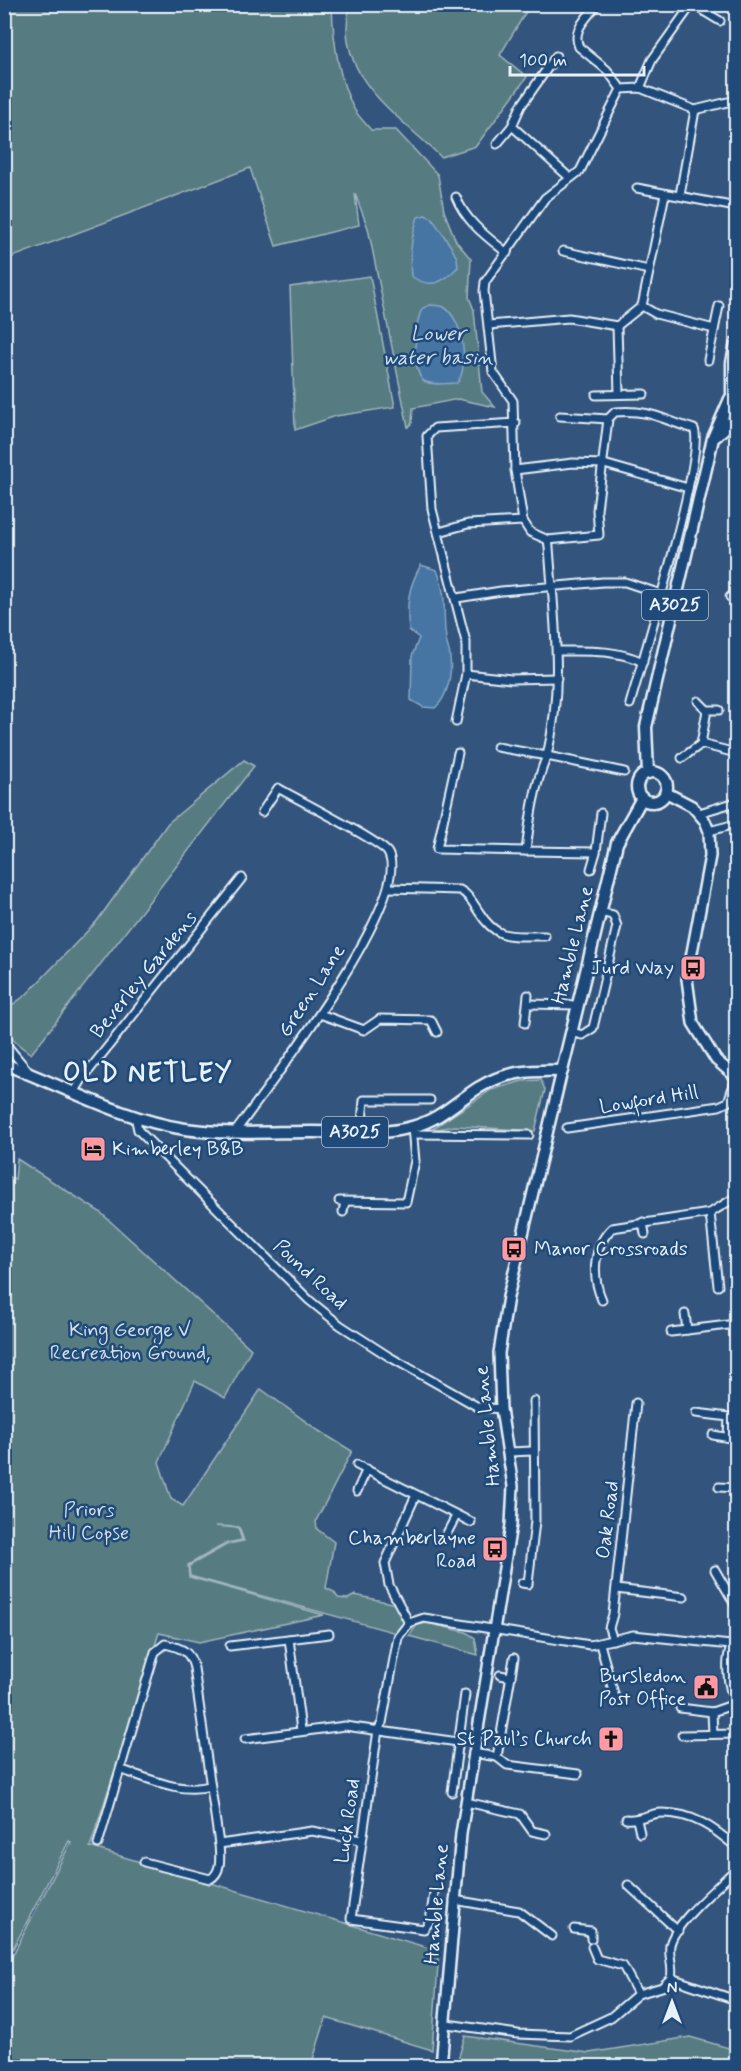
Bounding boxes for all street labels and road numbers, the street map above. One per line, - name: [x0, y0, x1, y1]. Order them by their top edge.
- road number: A3025: [642, 590, 708, 620]
- street label: Hamble Lane: [545, 883, 601, 1007]
- street label: Beverley Gardens: [84, 906, 204, 1044]
- street label: Green Lane: [272, 939, 352, 1043]
- street label: Lowford Hill: [598, 1079, 701, 1123]
- road number: A3025: [322, 1117, 388, 1147]
- street label: Pound Road: [267, 1234, 353, 1316]
- street label: Hamble Lane: [468, 1364, 508, 1488]
- street label: Oak Road: [590, 1479, 626, 1561]
- street label: Luck Road: [329, 1777, 367, 1865]
- street label: Hamble Lane: [418, 1842, 456, 1965]

